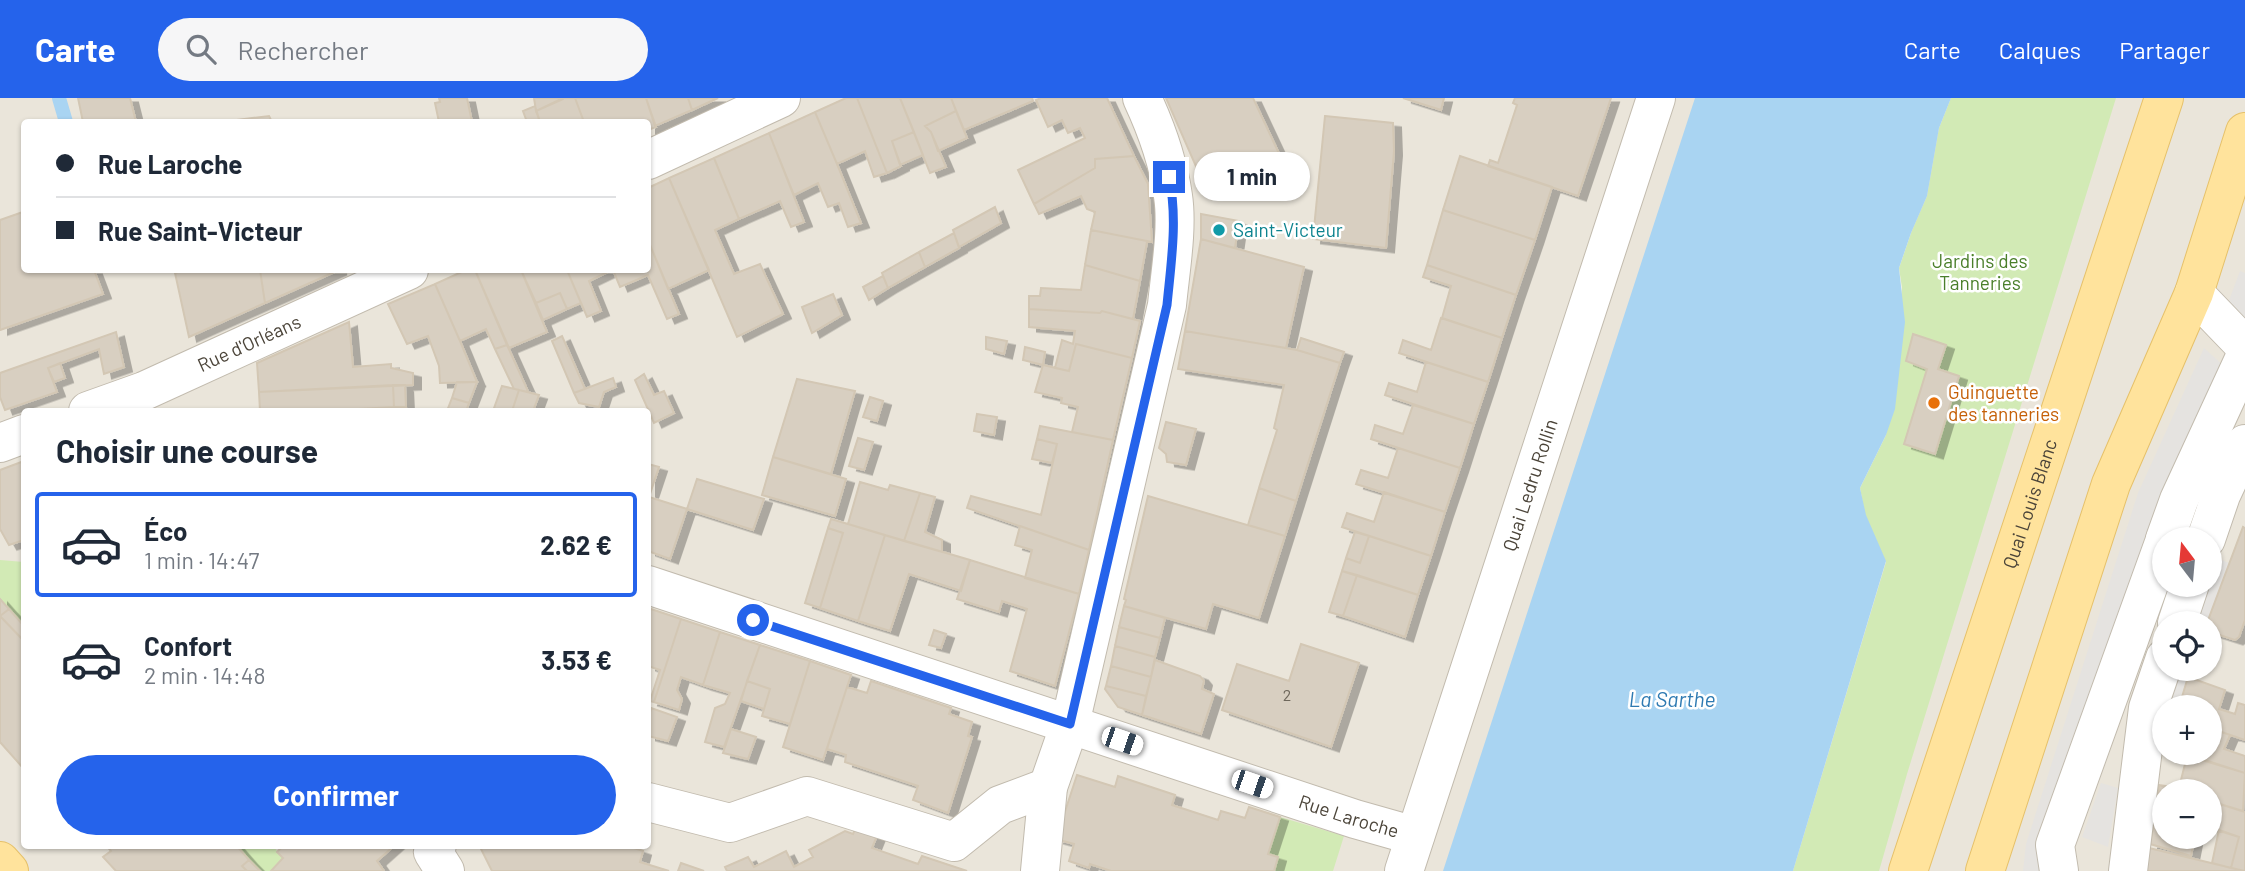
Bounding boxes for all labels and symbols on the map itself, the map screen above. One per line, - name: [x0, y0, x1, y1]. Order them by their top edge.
- callout: 1 min: [1194, 153, 1309, 202]
- route end: [1153, 161, 1185, 193]
- place label: Saint-Victeur: [1233, 218, 1343, 241]
- marker: Saint-Victeur: [1211, 222, 1227, 238]
- park label: Jardins des Tanneries: [1932, 249, 2028, 294]
- street label: Rue d'Orléans: [194, 309, 304, 376]
- place label: Guinguette des tanneries: [1948, 380, 2059, 425]
- marker: Guinguette des tanneries: [1926, 395, 1942, 411]
- street label: Quai Ledru Rollin: [1497, 416, 1562, 554]
- street label: Quai Louis Blanc: [1997, 436, 2061, 571]
- north arrow: [2152, 527, 2222, 597]
- route start: [737, 604, 769, 636]
- house number: 2: [1283, 685, 1291, 704]
- water label: La Sarthe: [1629, 686, 1715, 711]
- car: [1099, 724, 1146, 758]
- car: [1229, 767, 1276, 801]
- street label: Rue Laroche: [1296, 789, 1402, 842]

